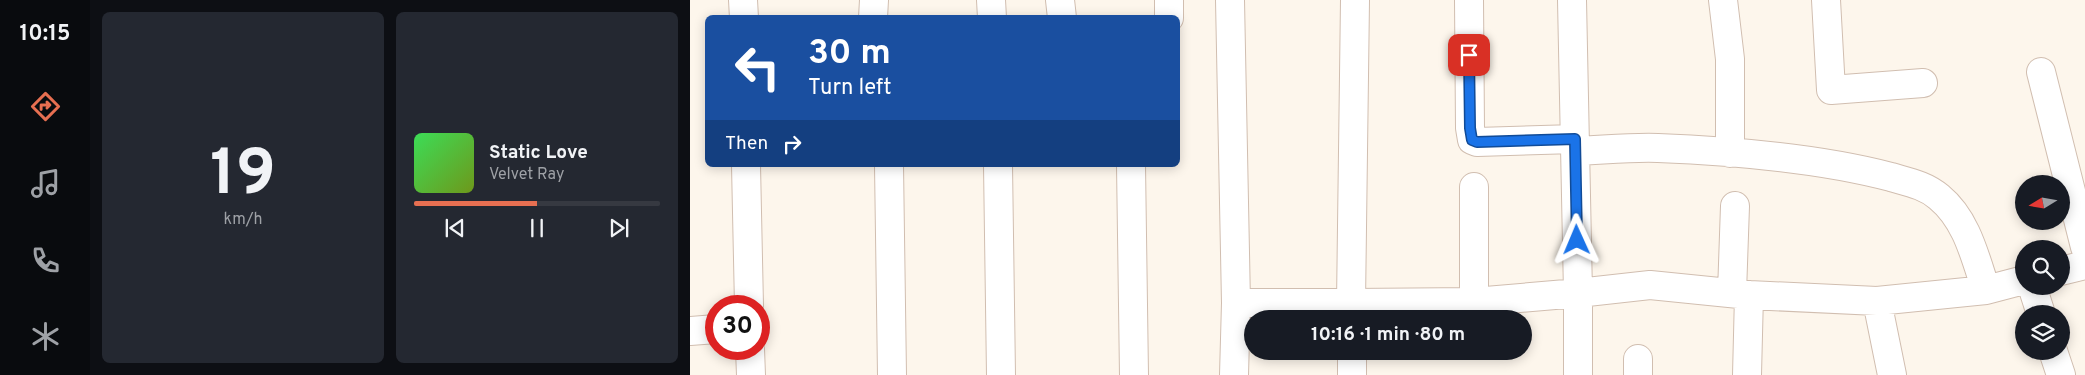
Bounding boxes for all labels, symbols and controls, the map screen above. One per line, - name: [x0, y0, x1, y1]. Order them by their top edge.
- text: 10:15: [20, 21, 70, 48]
- text: 30 m: [808, 32, 891, 76]
- pin: [1448, 34, 1490, 76]
- icon: left: [725, 35, 790, 100]
- icon: arrive: [1455, 41, 1483, 69]
- text: Turn left: [808, 75, 891, 102]
- icon: directions: [28, 89, 63, 124]
- icon: right: [778, 130, 806, 158]
- text: Then: [725, 132, 768, 156]
- text: 19: [210, 136, 276, 218]
- text: Static Love: [489, 141, 588, 165]
- text: Velvet Ray: [489, 165, 564, 185]
- icon: music: [28, 166, 63, 201]
- north arrow: [2015, 175, 2070, 230]
- map controls: [2015, 175, 2070, 360]
- text: km/h: [224, 210, 262, 230]
- position arrow: [1550, 213, 1602, 265]
- icon: previous: [441, 214, 469, 242]
- icon: pause: [523, 214, 551, 242]
- icon: next: [605, 214, 633, 242]
- button: search: [2015, 240, 2070, 295]
- icon: phone: [28, 243, 63, 278]
- speed limit sign: 30: [705, 295, 770, 360]
- button: layers: [2015, 305, 2070, 360]
- icon: climate: [28, 319, 63, 354]
- text: 10:16 · 1 min · 80 m: [1311, 323, 1465, 347]

